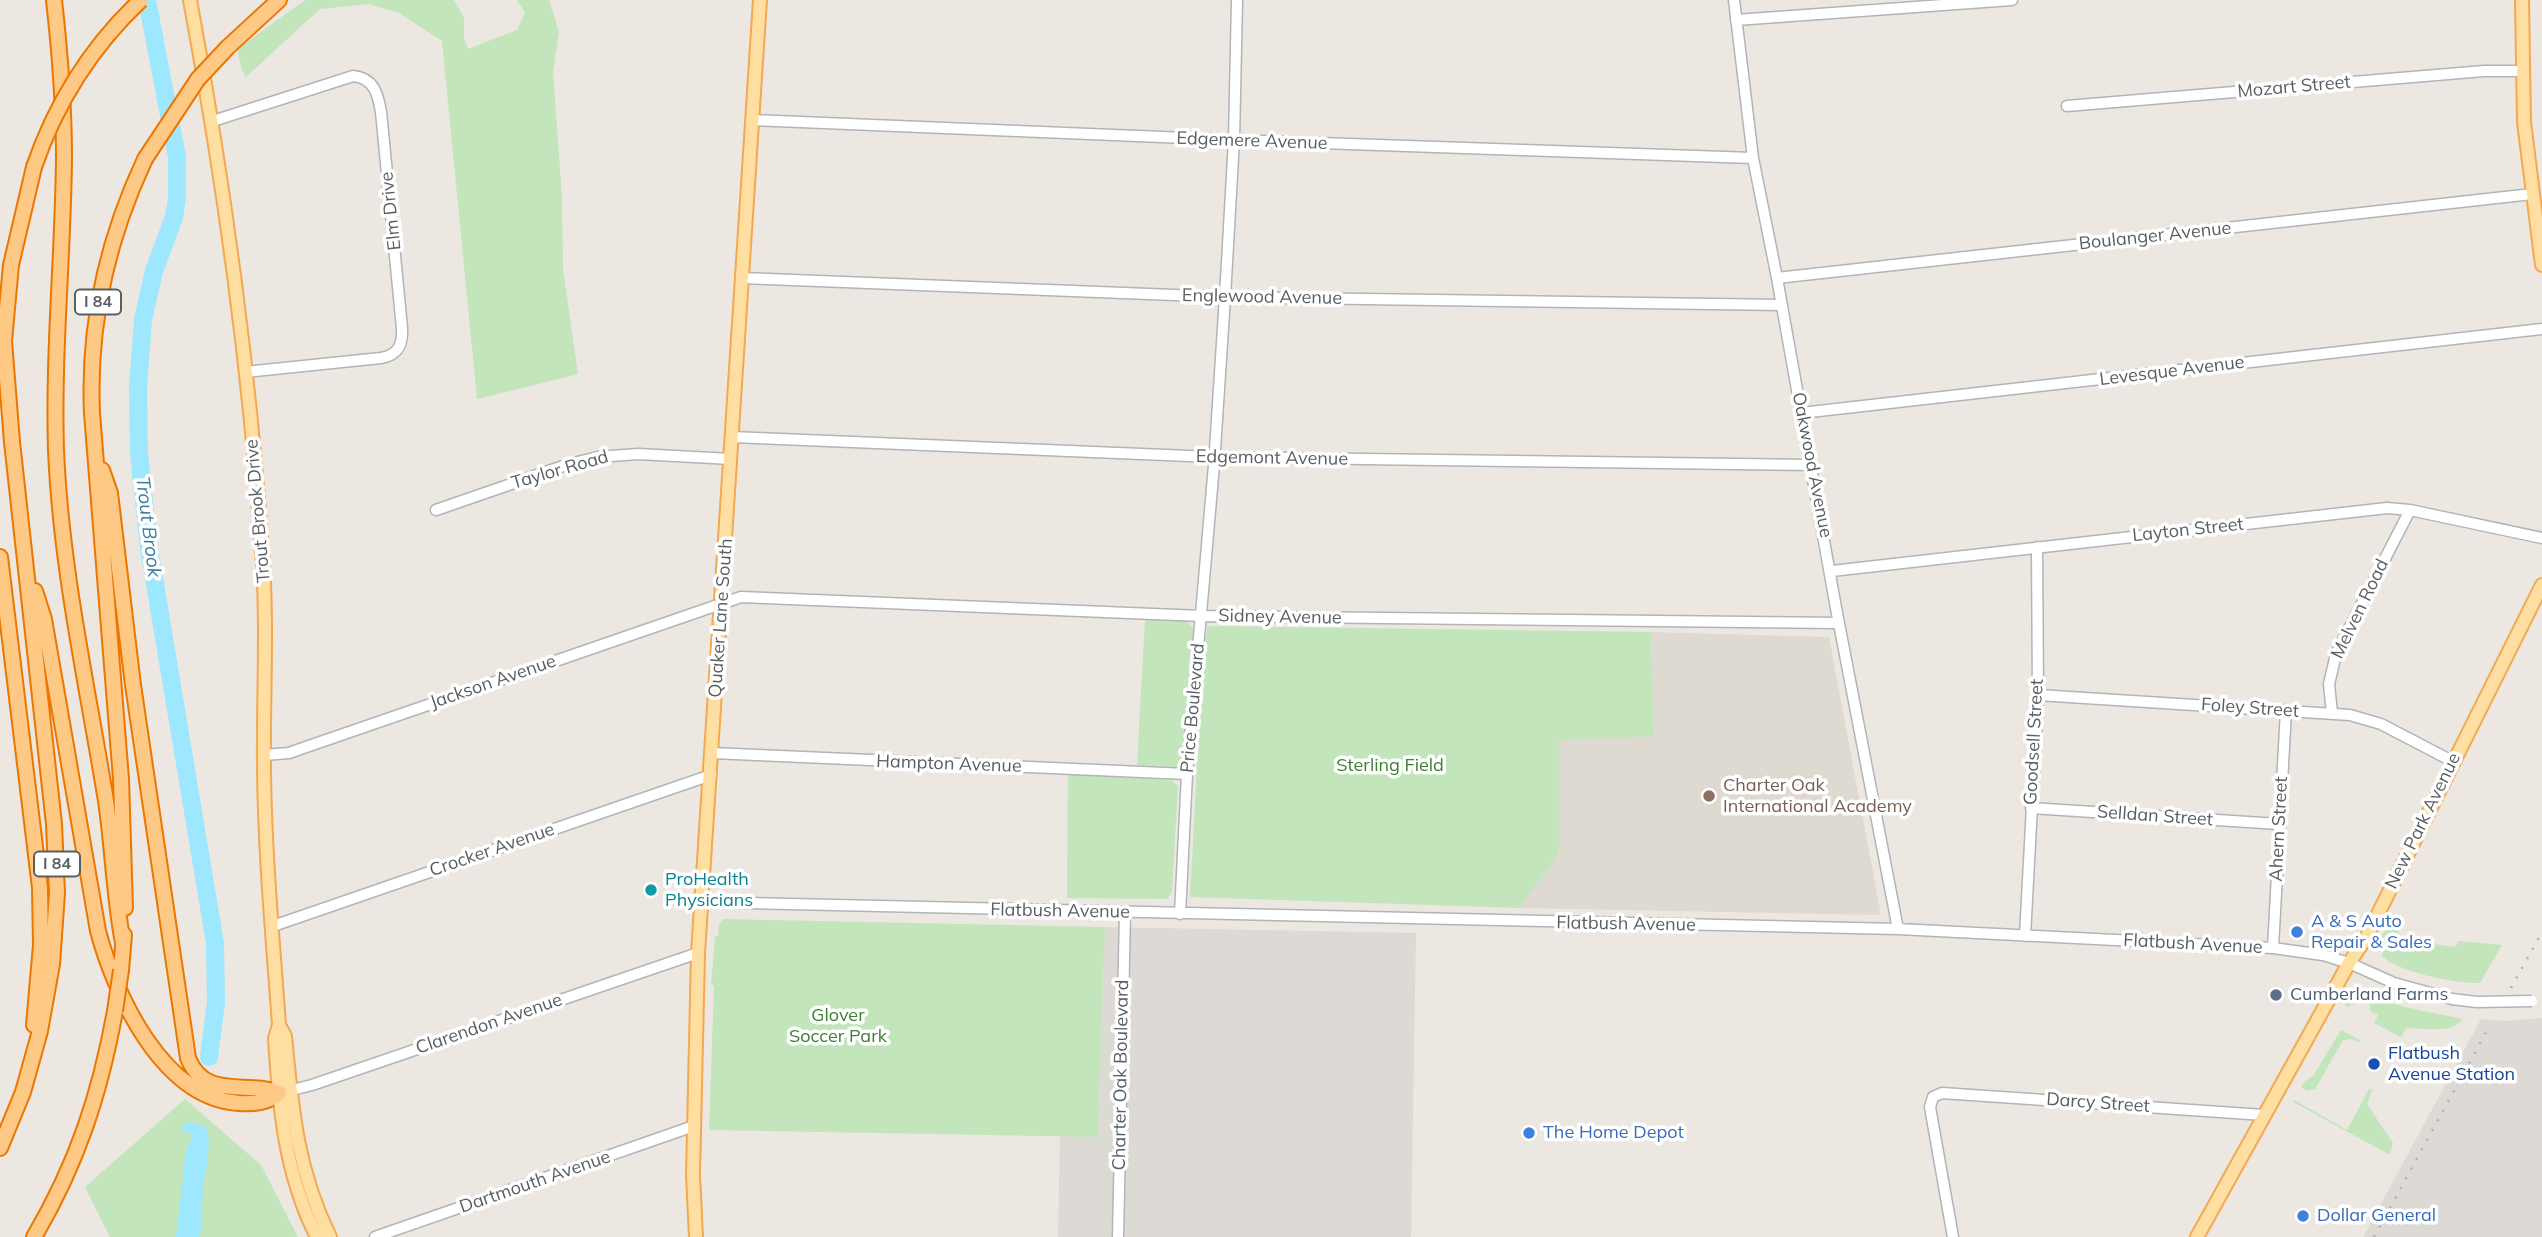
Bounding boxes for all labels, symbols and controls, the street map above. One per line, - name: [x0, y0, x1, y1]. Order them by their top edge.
- street label: Mozart Street: [2237, 71, 2351, 103]
- street label: Edgemere Avenue: [1176, 128, 1328, 154]
- street label: Elm Drive: [376, 171, 406, 251]
- street label: Boulanger Avenue: [2078, 217, 2232, 255]
- street label: Englewood Avenue: [1182, 285, 1342, 309]
- road number: I 84: [75, 290, 121, 314]
- street label: Levesque Avenue: [2098, 351, 2246, 391]
- street label: Oakwood Avenue: [1787, 390, 1837, 540]
- street label: Trout Brook Drive: [241, 438, 275, 584]
- street label: Taylor Road: [509, 446, 611, 494]
- street label: Edgemont Avenue: [1196, 446, 1348, 470]
- water label: Trout Brook: [131, 475, 165, 579]
- street label: Layton Street: [2131, 513, 2245, 547]
- street label: Quaker Lane South: [705, 538, 737, 698]
- street label: Melven Road: [2327, 556, 2393, 662]
- street label: Sidney Avenue: [1218, 605, 1342, 629]
- street label: Price Boulevard: [1177, 642, 1209, 774]
- street label: Jackson Avenue: [427, 650, 559, 714]
- street label: Goodsell Street: [2020, 678, 2048, 806]
- street label: Foley Street: [2200, 694, 2300, 722]
- street label: New Park Avenue: [2381, 749, 2465, 893]
- street label: Hampton Avenue: [876, 751, 1022, 777]
- park label: Sterling Field: [1336, 755, 1444, 777]
- place label: Charter Oak International Academy: [1723, 775, 1912, 818]
- street label: Ahern Street: [2265, 776, 2293, 882]
- marker: Charter Oak International Academy: [1701, 788, 1717, 804]
- street label: Selldan Street: [2096, 801, 2214, 831]
- street label: Crocker Avenue: [427, 819, 557, 881]
- road number: I 84: [34, 852, 80, 876]
- place label: ProHealth Physicians: [665, 869, 753, 912]
- marker: ProHealth Physicians: [643, 882, 659, 898]
- street label: Flatbush Avenue: [990, 899, 1130, 923]
- place label: A & S Auto Repair & Sales: [2311, 911, 2432, 954]
- street label: Flatbush Avenue: [1556, 912, 1696, 936]
- marker: A & S Auto Repair & Sales: [2289, 924, 2305, 940]
- street label: Flatbush Avenue: [2123, 930, 2263, 958]
- street label: Charter Oak Boulevard: [1109, 979, 1133, 1171]
- place label: Cumberland Farms: [2290, 984, 2448, 1006]
- marker: Cumberland Farms: [2268, 987, 2284, 1003]
- street label: Clarendon Avenue: [413, 989, 565, 1059]
- park label: Glover Soccer Park: [789, 1005, 887, 1048]
- place label: Flatbush Avenue Station: [2388, 1043, 2515, 1086]
- marker: Flatbush Avenue Station: [2366, 1056, 2382, 1072]
- street label: Darcy Street: [2046, 1089, 2150, 1117]
- place label: The Home Depot: [1543, 1122, 1684, 1144]
- marker: The Home Depot: [1521, 1125, 1537, 1141]
- street label: Dartmouth Avenue: [457, 1146, 613, 1218]
- place label: Dollar General: [2317, 1205, 2436, 1227]
- marker: Dollar General: [2295, 1208, 2311, 1224]

